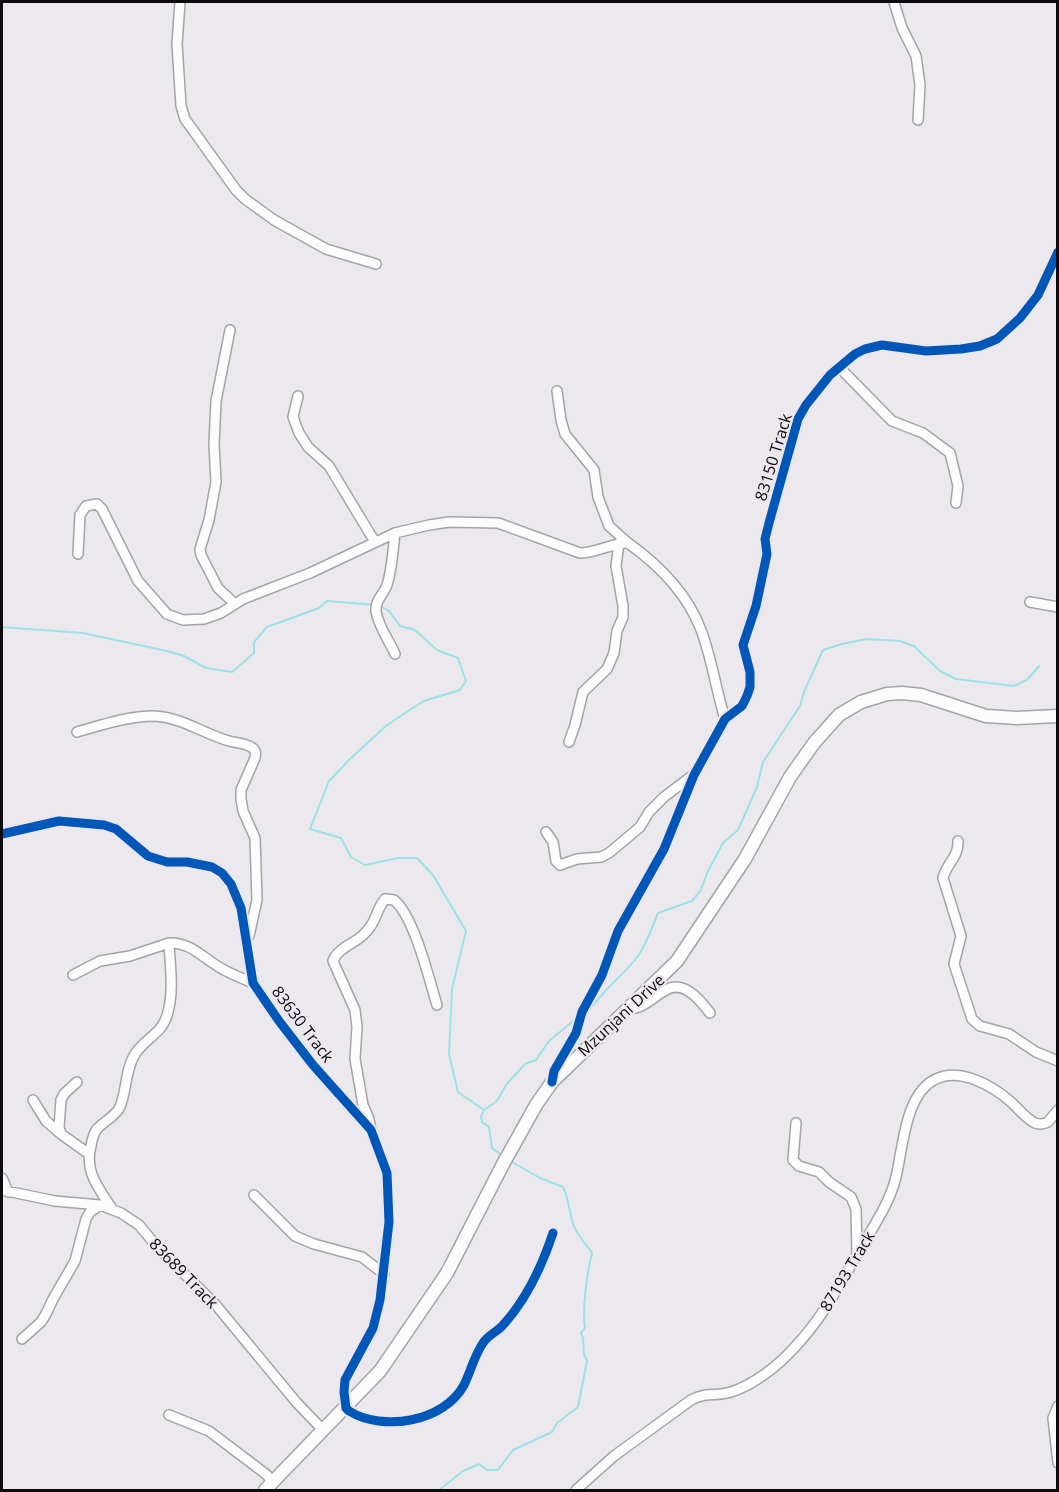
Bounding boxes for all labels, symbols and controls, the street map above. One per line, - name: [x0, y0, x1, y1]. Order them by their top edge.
- street label: 83150 Track: [749, 410, 797, 503]
- street label: Mzunjani Drive: [573, 969, 669, 1061]
- street label: 83630 Track: [267, 981, 339, 1067]
- street label: 87193 Track: [814, 1226, 880, 1315]
- street label: 83689 Track: [145, 1233, 224, 1314]

